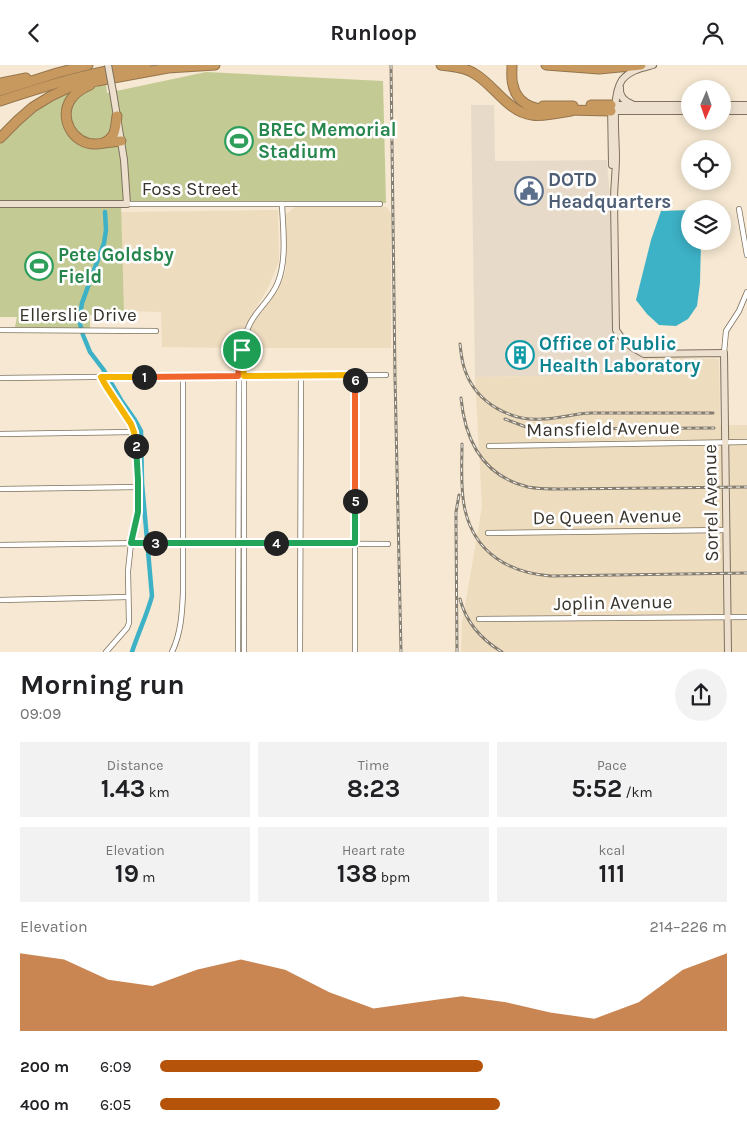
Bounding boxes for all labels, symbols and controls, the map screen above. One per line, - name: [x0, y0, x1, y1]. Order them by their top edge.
- icon: back: [20, 19, 48, 47]
- icon: person: [699, 19, 727, 47]
- text: Runloop: [330, 20, 417, 46]
- north arrow: [681, 80, 731, 130]
- map controls: [681, 80, 731, 250]
- place label: BREC Memorial Stadium: [258, 119, 397, 163]
- sports icon: BREC Memorial Stadium: [224, 126, 254, 156]
- button: locate: [681, 140, 731, 190]
- place label: DOTD Headquarters: [548, 169, 671, 213]
- public building icon: DOTD Headquarters: [514, 176, 544, 206]
- street label: Foss Street: [142, 178, 238, 200]
- button: layers: [681, 200, 731, 250]
- place label: Pete Goldsby Field: [58, 244, 174, 288]
- sports icon: Pete Goldsby Field: [24, 251, 54, 281]
- street label: Ellerslie Drive: [19, 304, 137, 326]
- pin: [221, 329, 263, 371]
- place label: Office of Public Health Laboratory: [539, 333, 701, 377]
- icon: arrive: [228, 336, 256, 364]
- building icon: Office of Public Health Laboratory: [505, 340, 535, 370]
- pin: 1: [132, 365, 156, 389]
- pin: 6: [342, 367, 368, 393]
- text: 1: [142, 369, 147, 386]
- text: 6: [351, 372, 360, 389]
- street label: Mansfield Avenue: [526, 417, 680, 441]
- pin: 2: [124, 433, 148, 459]
- text: 2: [132, 438, 141, 455]
- street label: Sorrel Avenue: [699, 444, 723, 562]
- pin: 5: [342, 489, 368, 513]
- text: 5: [351, 493, 360, 510]
- street label: De Queen Avenue: [532, 505, 682, 529]
- pin: 3: [142, 531, 168, 555]
- pin: 4: [264, 531, 288, 555]
- text: 3: [151, 535, 160, 552]
- text: 4: [272, 535, 281, 552]
- street label: Joplin Avenue: [553, 591, 673, 615]
- text: Morning run: [20, 668, 185, 701]
- button: share: [675, 669, 727, 721]
- text: 09:09: [20, 704, 61, 723]
- text: Distance: [107, 757, 163, 774]
- text: Time: [358, 757, 389, 774]
- text: Pace: [597, 757, 627, 774]
- text: 1.43: [101, 774, 145, 803]
- text: 8:23: [347, 774, 400, 803]
- text: 5:52: [571, 774, 622, 803]
- text: km: [145, 784, 170, 801]
- text: /km: [622, 784, 652, 801]
- text: Elevation: [106, 842, 165, 859]
- text: Heart rate: [342, 842, 405, 859]
- text: kcal: [598, 842, 625, 859]
- text: 19: [115, 859, 139, 888]
- text: 138: [337, 859, 377, 888]
- text: 111: [598, 859, 625, 888]
- text: m: [139, 869, 155, 886]
- text: bpm: [377, 869, 410, 886]
- text: Elevation: [20, 917, 88, 936]
- text: 214–226 m: [649, 917, 727, 936]
- text: 200 m: [20, 1057, 69, 1076]
- text: 6:09: [100, 1057, 132, 1076]
- text: 400 m: [20, 1095, 69, 1114]
- text: 6:05: [100, 1095, 131, 1114]

